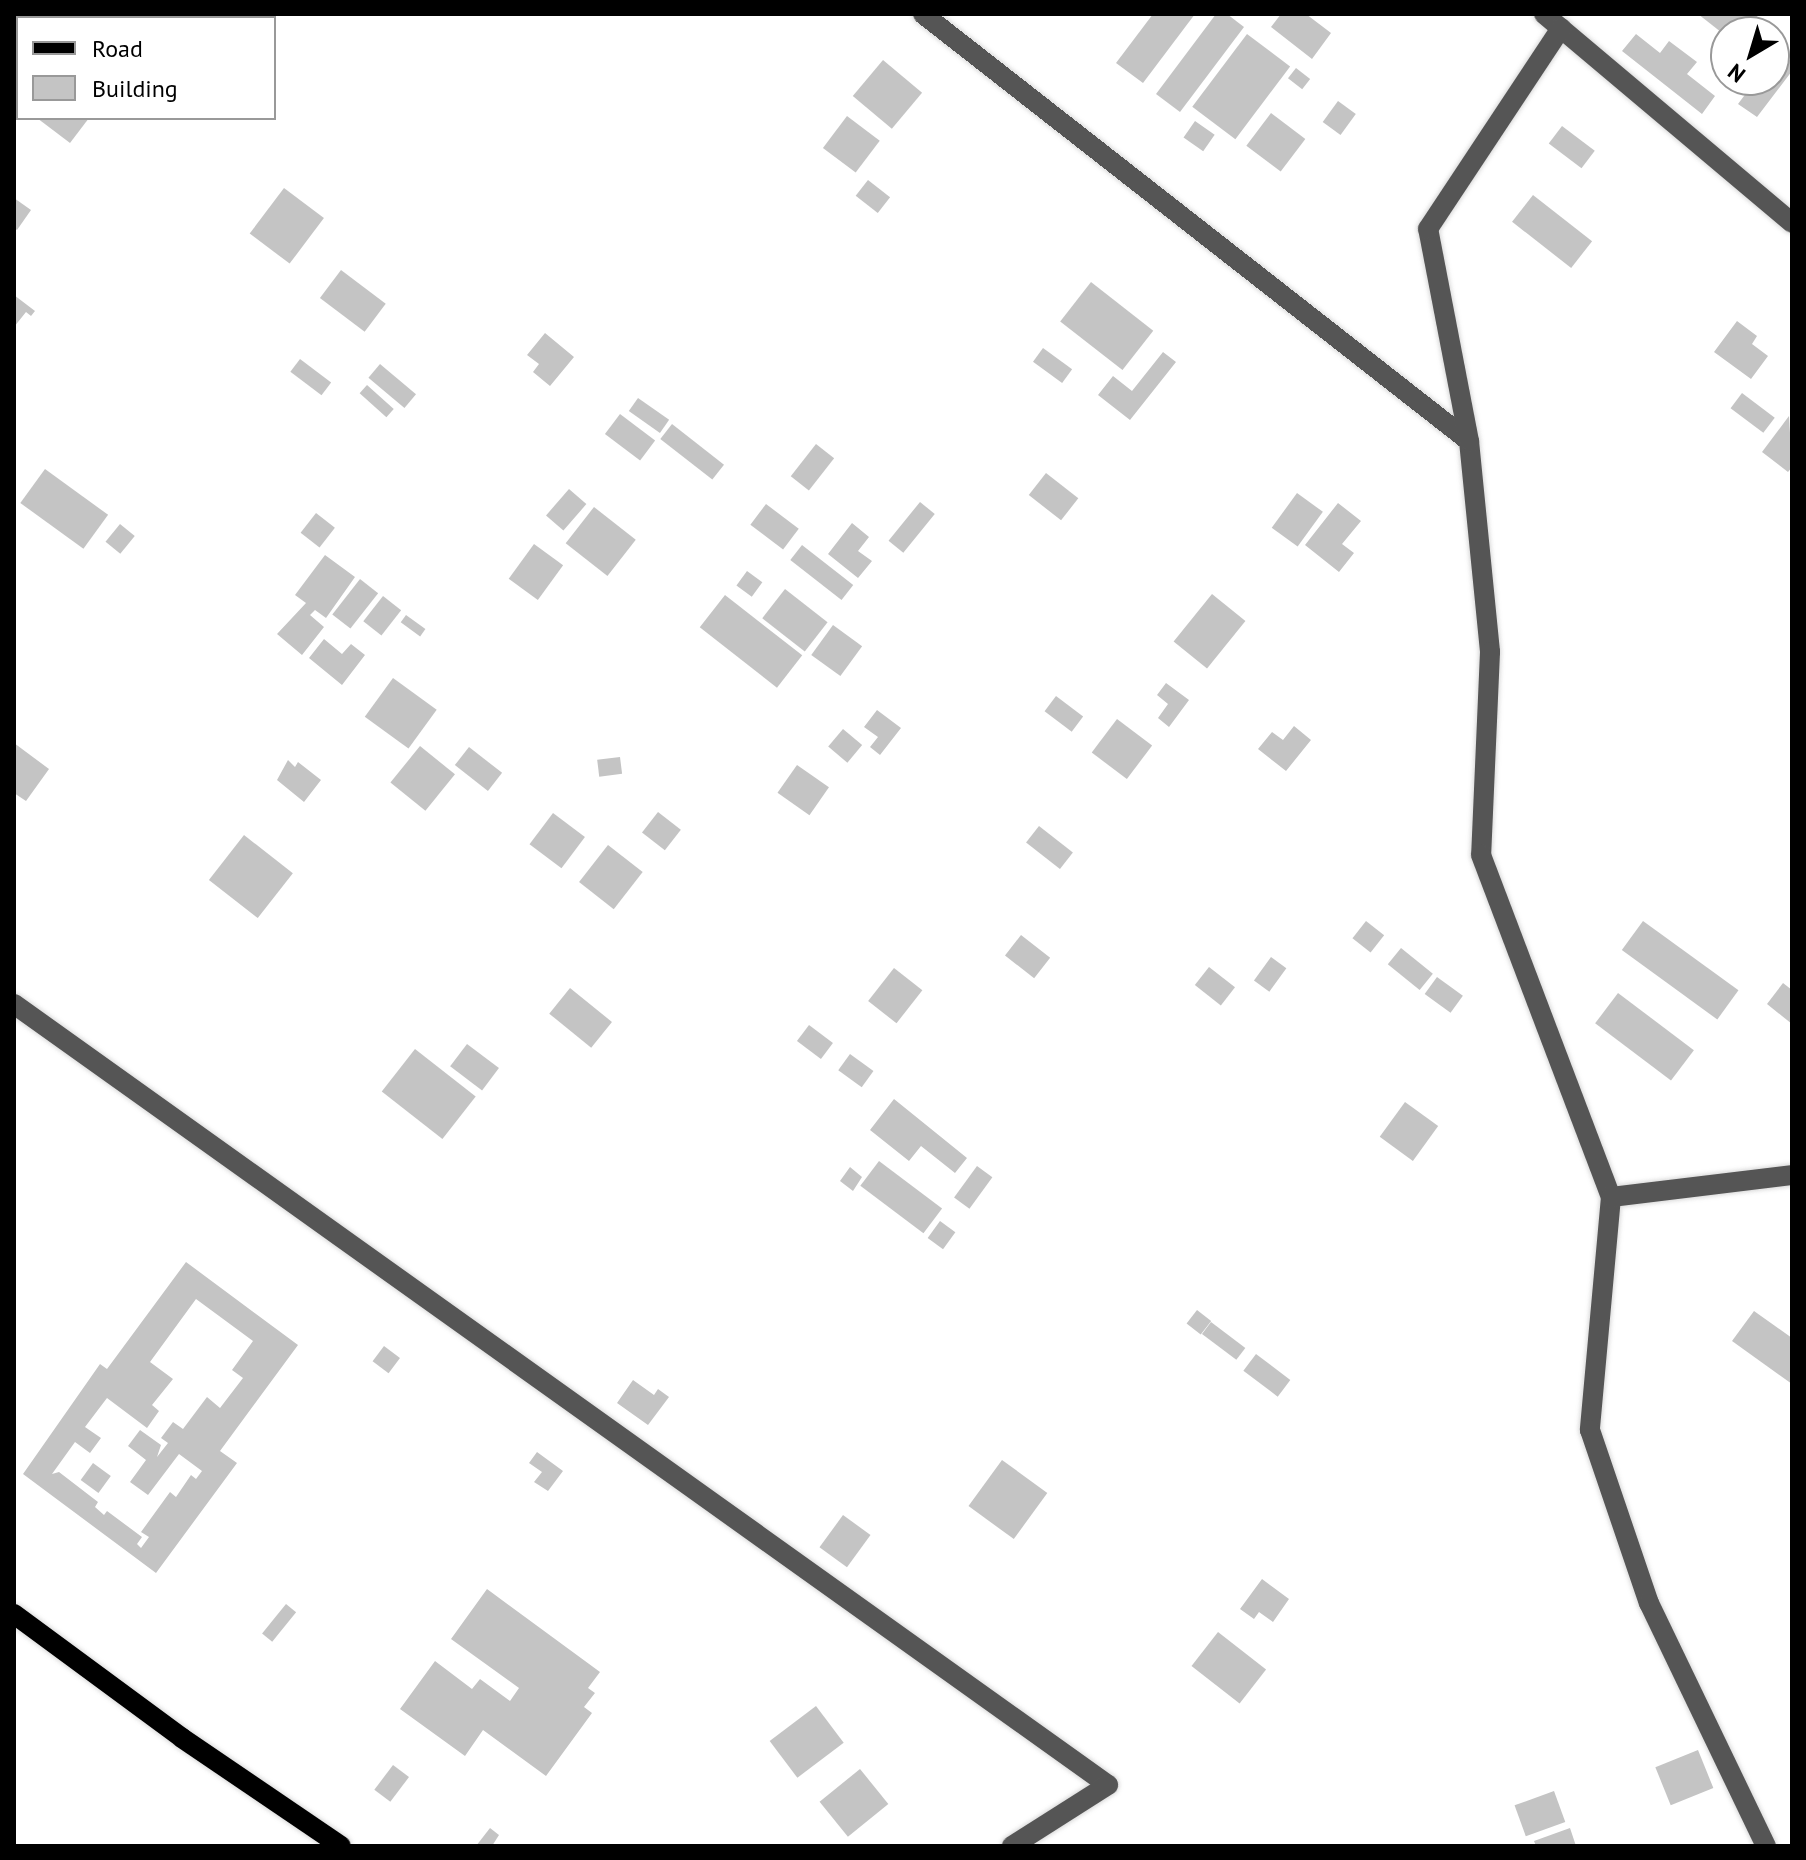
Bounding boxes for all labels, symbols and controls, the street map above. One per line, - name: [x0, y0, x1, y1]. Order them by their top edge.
- legend: [16, 16, 276, 120]
- north arrow: [1710, 16, 1790, 96]
- text: Road: [92, 33, 143, 64]
- text: N: [1722, 58, 1751, 89]
- text: Building: [92, 73, 178, 104]

